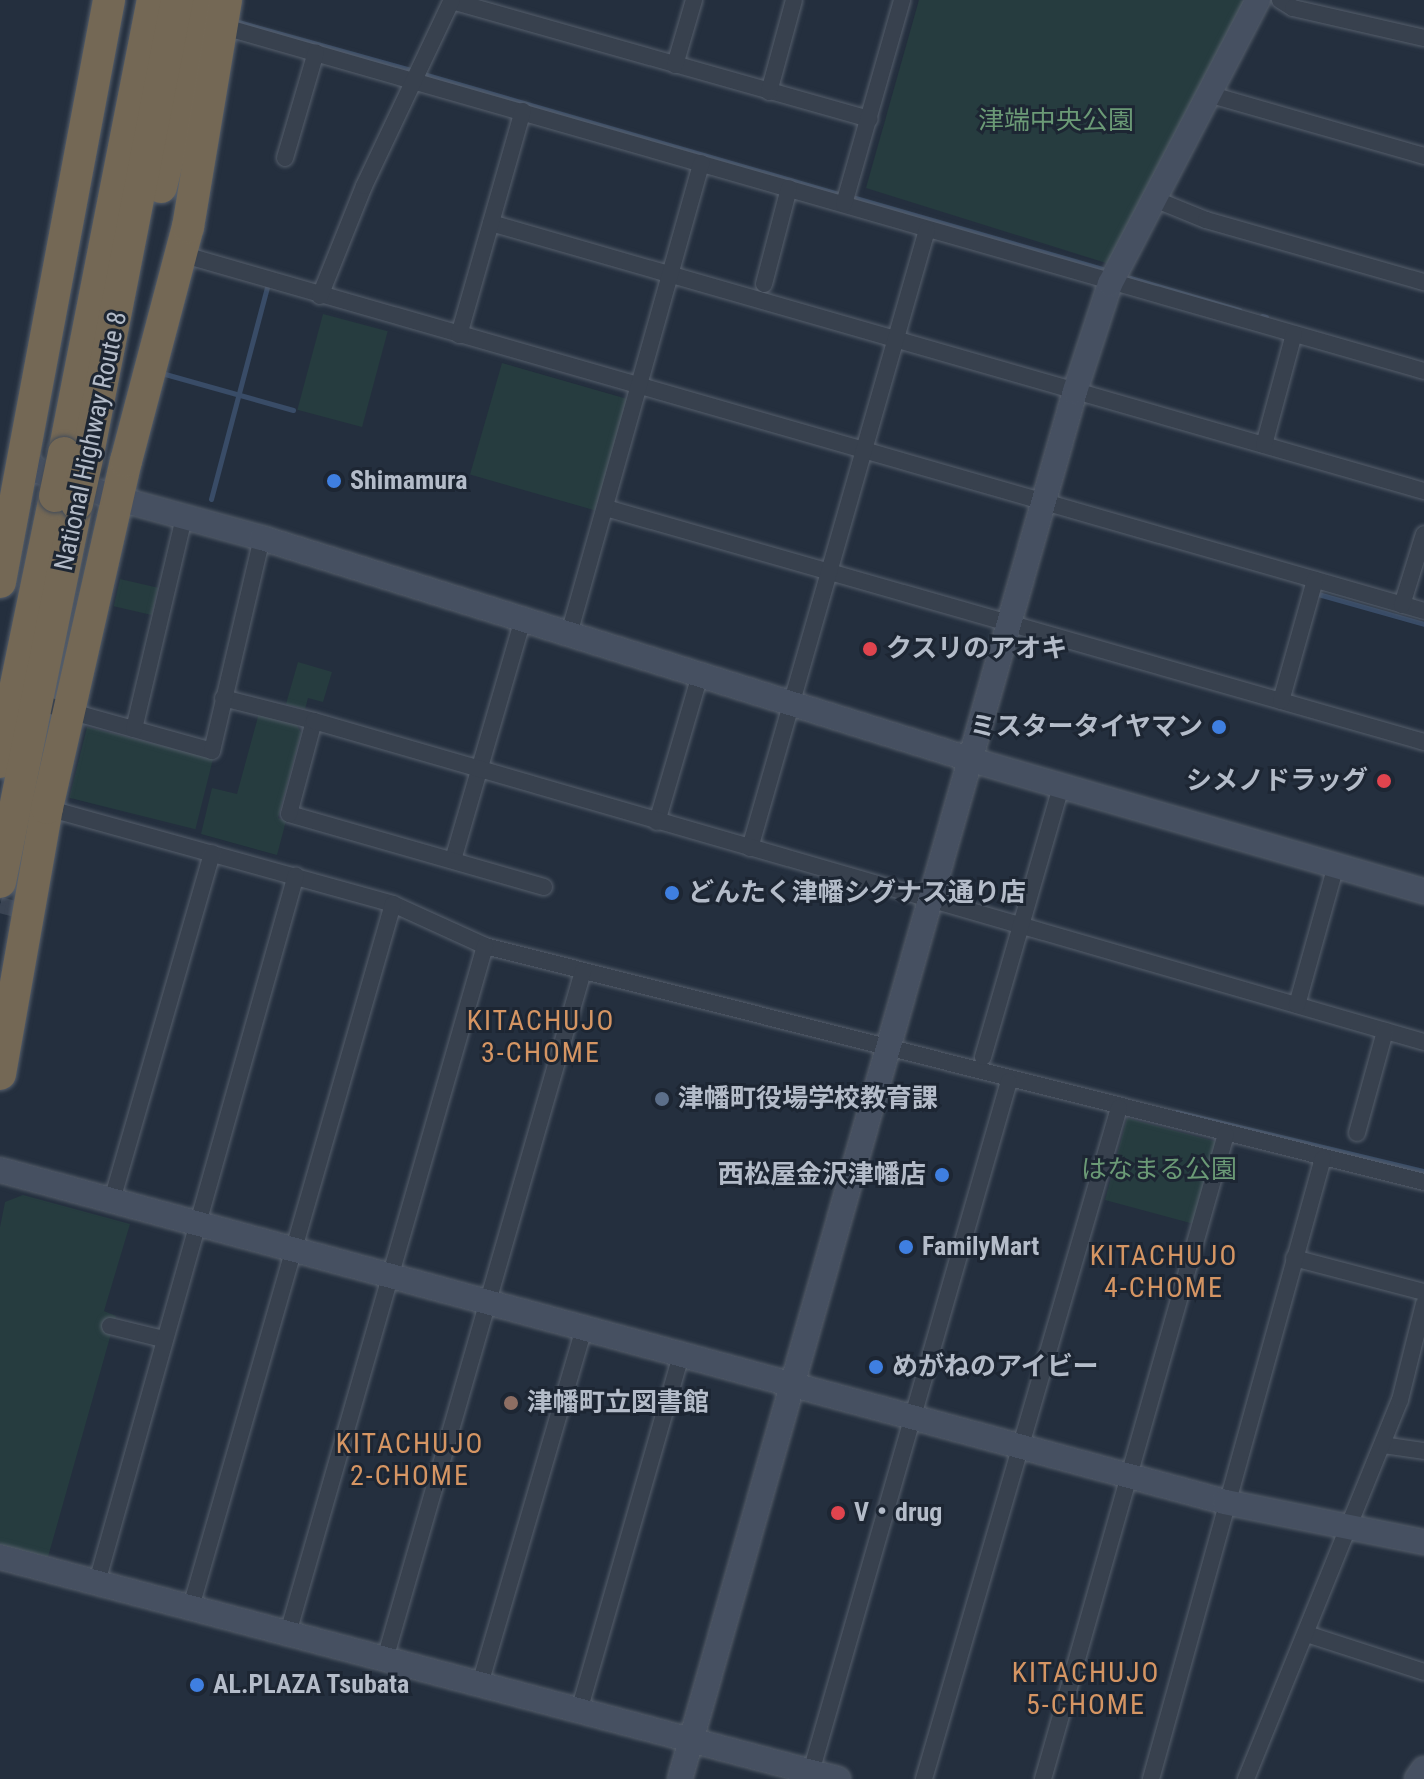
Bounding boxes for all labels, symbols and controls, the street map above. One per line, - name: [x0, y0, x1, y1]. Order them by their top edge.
- park label: 津端中央公園: [978, 105, 1134, 137]
- street label: National Highway Route 8: [48, 309, 134, 573]
- place label: Shimamura: [350, 465, 467, 497]
- marker: Shimamura: [325, 472, 343, 490]
- place label: クスリのアオキ: [886, 633, 1068, 665]
- marker: クスリのアオキ: [861, 640, 879, 658]
- place label: ミスタータイヤマン: [969, 711, 1203, 743]
- marker: ミスタータイヤマン: [1210, 718, 1228, 736]
- place label: シメノドラッグ: [1186, 765, 1368, 797]
- marker: シメノドラッグ: [1375, 772, 1393, 790]
- place label: どんたく津幡シグナス通り店: [688, 877, 1026, 909]
- marker: どんたく津幡シグナス通り店: [663, 884, 681, 902]
- district label: KITACHUJO 3-CHOME: [467, 1004, 615, 1070]
- place label: 津幡町役場学校教育課: [678, 1083, 938, 1115]
- marker: 津幡町役場学校教育課: [653, 1090, 671, 1108]
- park label: はなまる公園: [1081, 1154, 1237, 1186]
- place label: 西松屋金沢津幡店: [718, 1159, 926, 1191]
- marker: 西松屋金沢津幡店: [933, 1166, 951, 1184]
- place label: FamilyMart: [922, 1231, 1039, 1263]
- marker: FamilyMart: [897, 1238, 915, 1256]
- district label: KITACHUJO 4-CHOME: [1090, 1239, 1238, 1305]
- place label: めがねのアイビー: [892, 1351, 1100, 1383]
- marker: めがねのアイビー: [867, 1358, 885, 1376]
- place label: 津幡町立図書館: [527, 1387, 709, 1419]
- marker: 津幡町立図書館: [502, 1394, 520, 1412]
- district label: KITACHUJO 2-CHOME: [336, 1427, 484, 1493]
- place label: V・drug: [854, 1497, 942, 1529]
- marker: V・drug: [829, 1504, 847, 1522]
- district label: KITACHUJO 5-CHOME: [1012, 1656, 1160, 1722]
- place label: AL.PLAZA Tsubata: [213, 1669, 410, 1701]
- marker: AL.PLAZA Tsubata: [188, 1676, 206, 1694]

